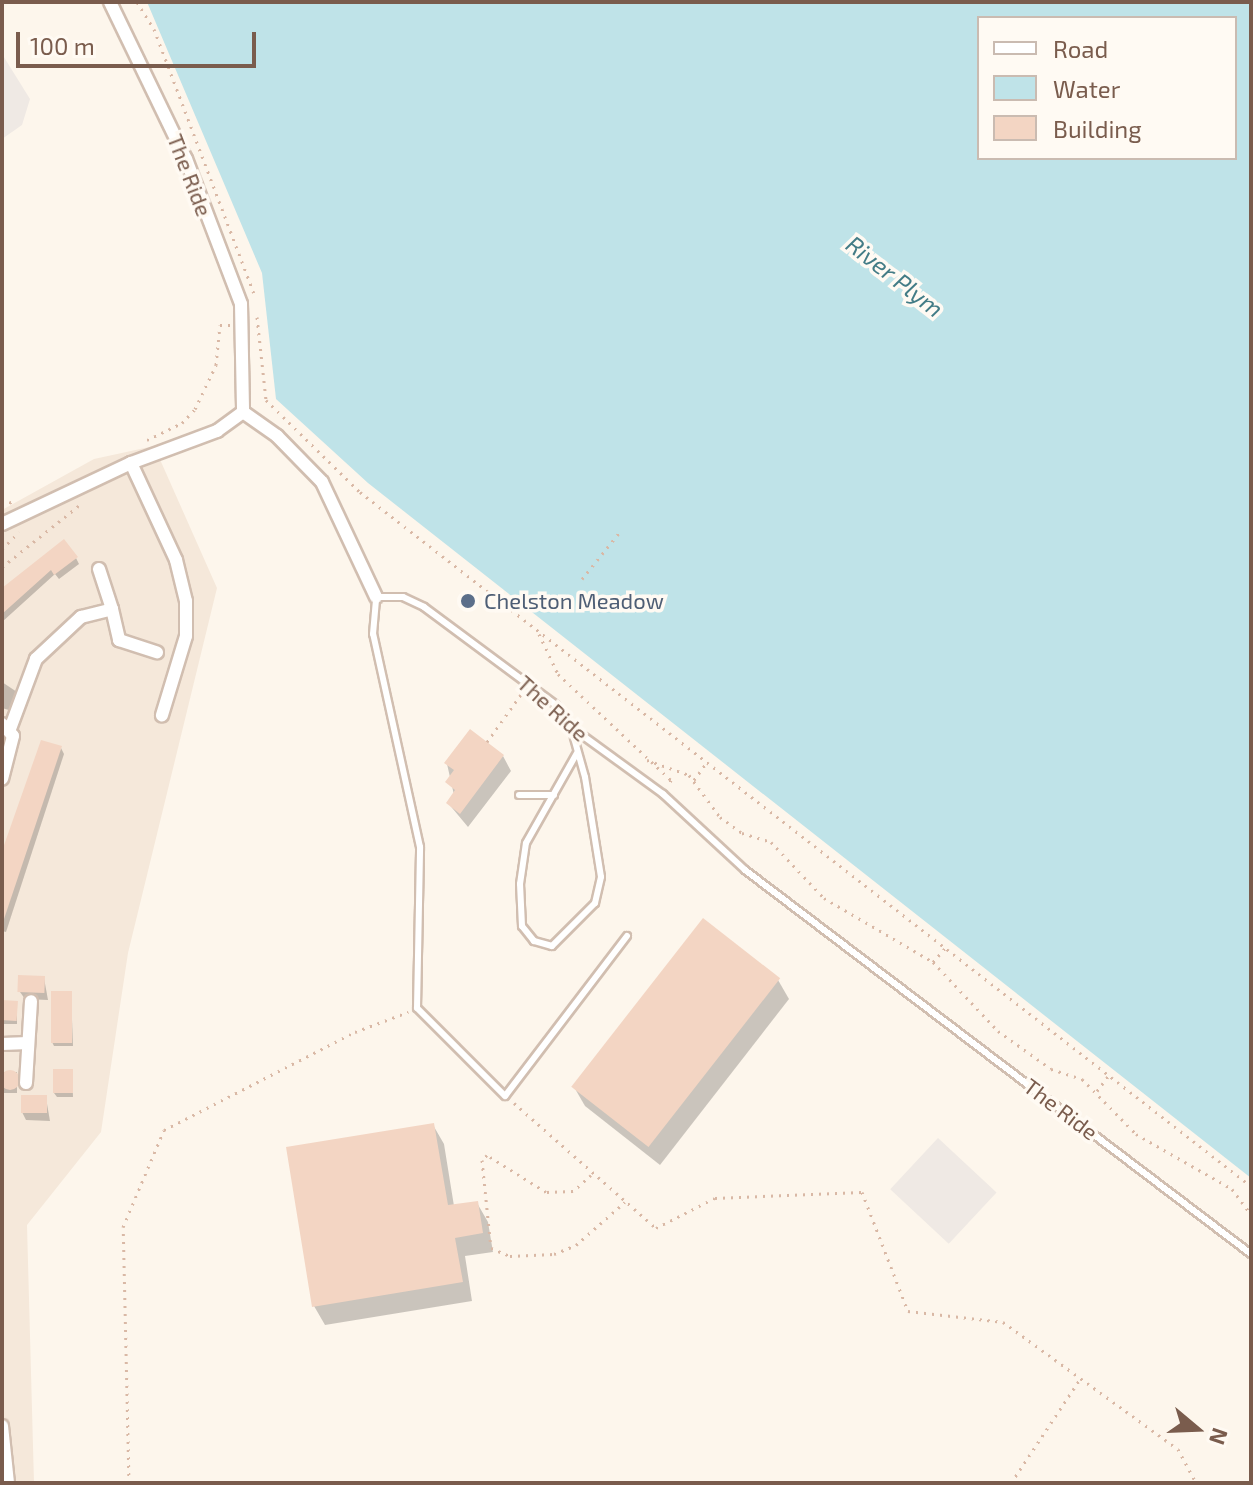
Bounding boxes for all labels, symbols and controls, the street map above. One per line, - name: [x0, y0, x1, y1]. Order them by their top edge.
- scale bar: [20, 16, 260, 66]
- legend: [977, 16, 1237, 160]
- text: 100 m: [30, 31, 95, 60]
- text: Road: [1053, 34, 1108, 63]
- text: Water: [1053, 74, 1120, 103]
- text: Building: [1053, 114, 1142, 143]
- street label: The Ride: [162, 130, 218, 220]
- water label: River Plym: [841, 229, 949, 323]
- place label: Chelston Meadow: [484, 588, 664, 614]
- marker: Chelston Meadow: [459, 592, 477, 610]
- street label: The Ride: [512, 669, 594, 747]
- street label: The Ride: [1019, 1073, 1103, 1145]
- north arrow: [1157, 1389, 1237, 1469]
- text: N: [1205, 1425, 1235, 1449]

